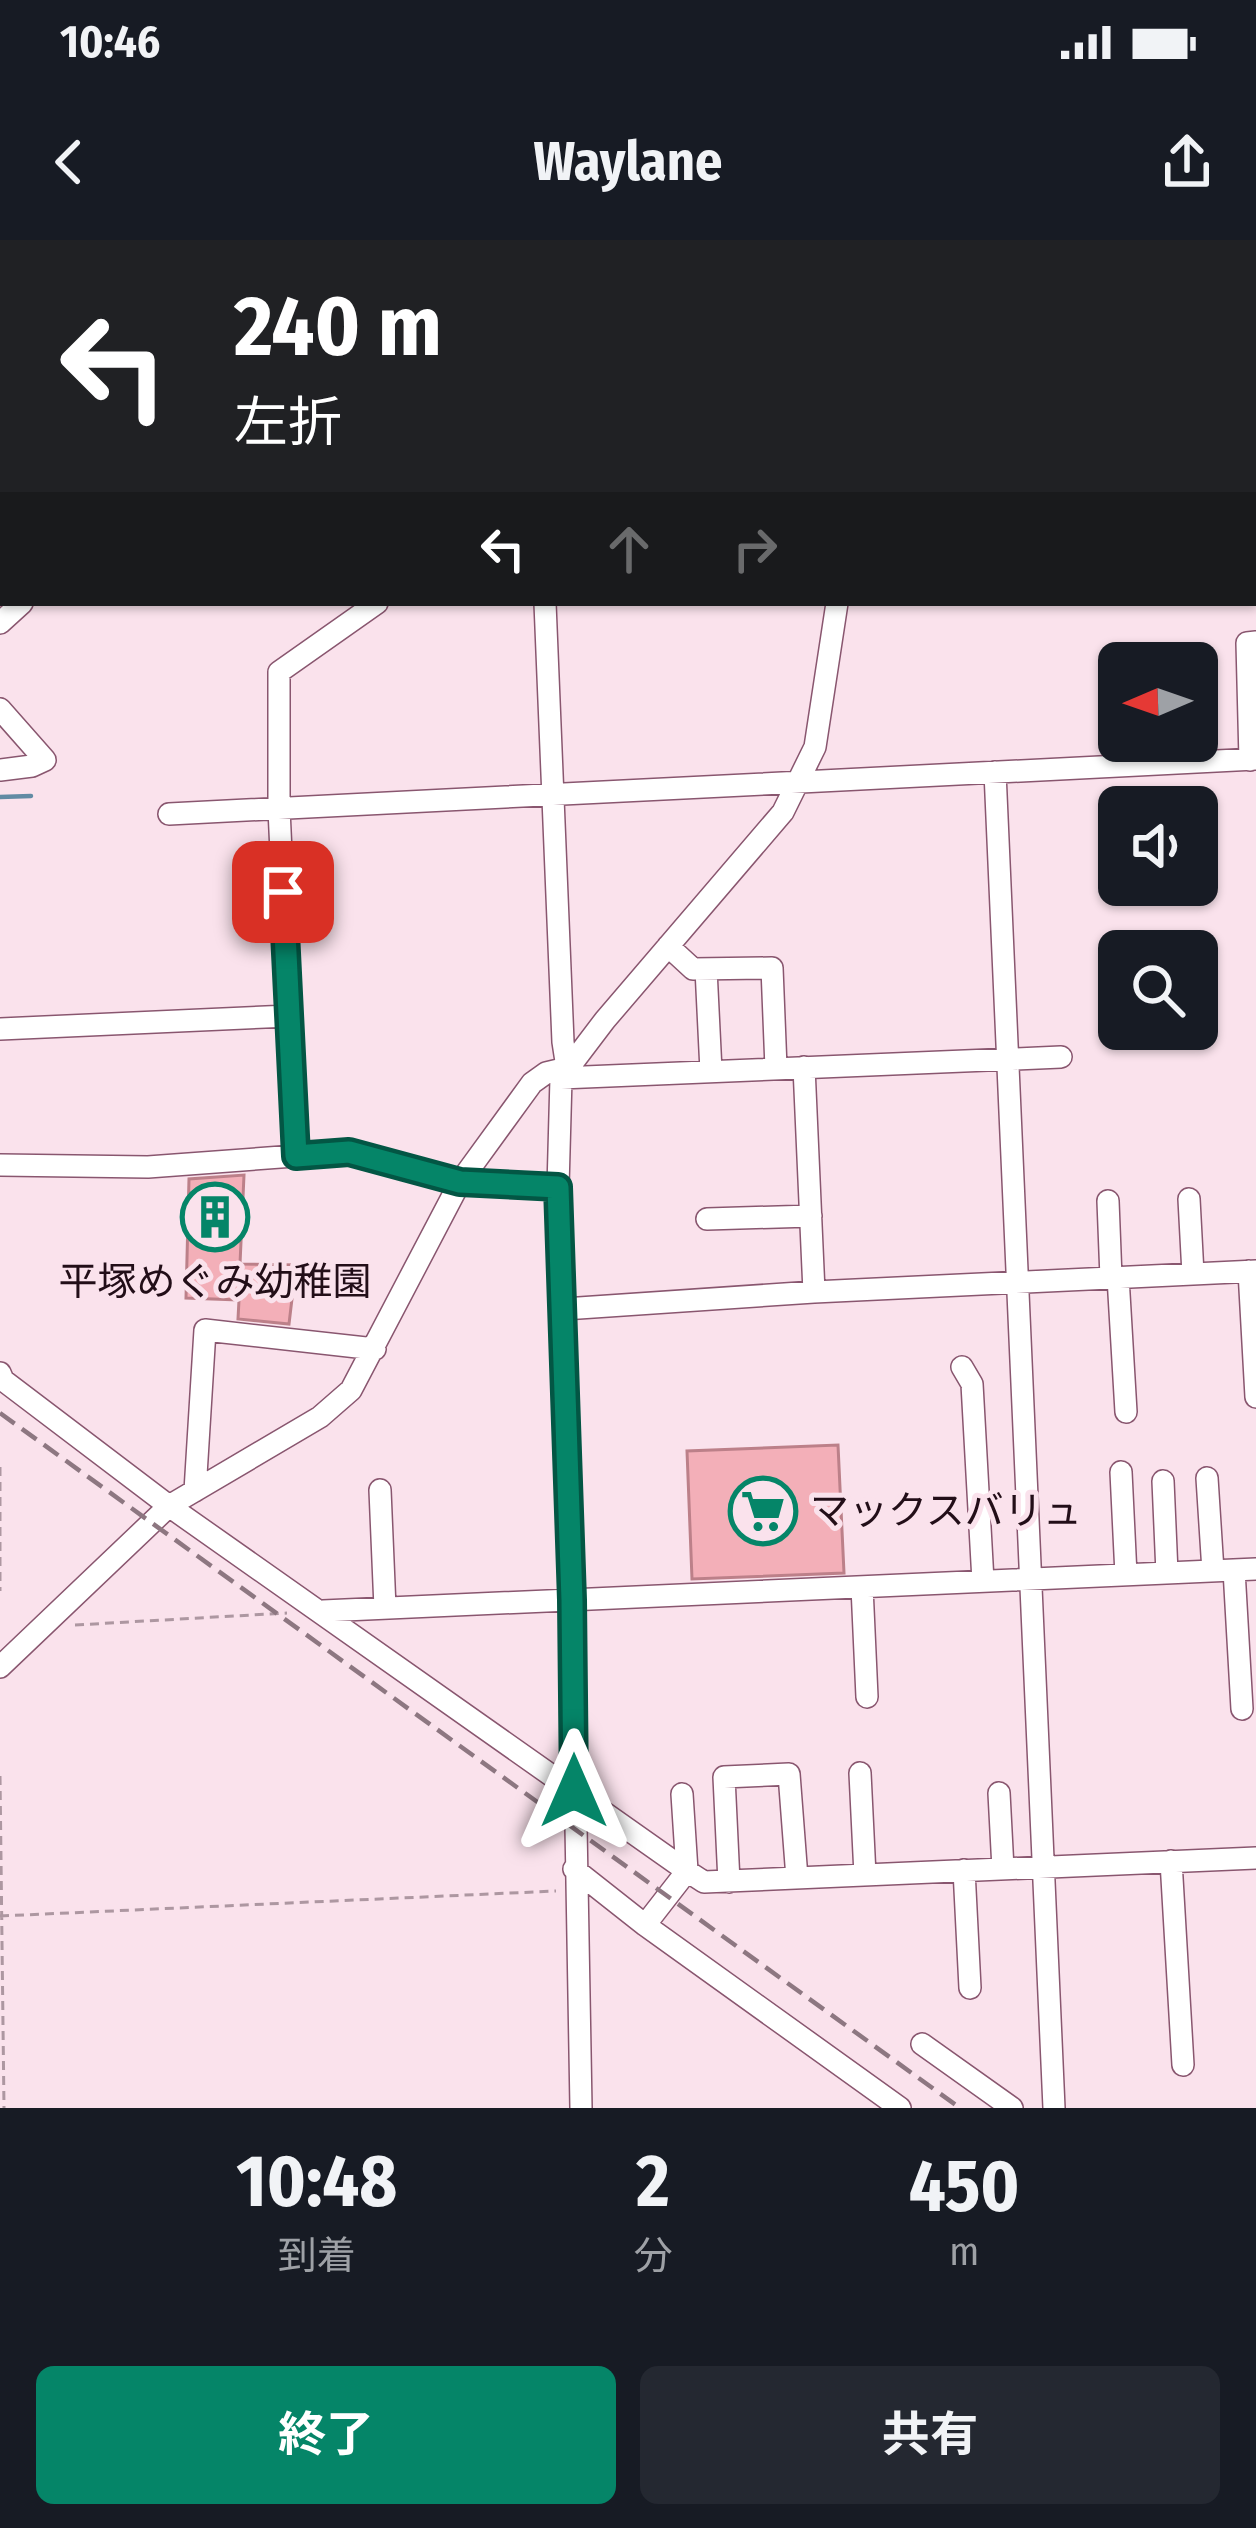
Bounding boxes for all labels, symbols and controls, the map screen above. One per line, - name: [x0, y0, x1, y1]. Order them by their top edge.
- text: 10:46: [60, 15, 160, 69]
- icon: back: [36, 129, 102, 195]
- icon: share: [1154, 129, 1220, 195]
- text: Waylane: [534, 130, 722, 194]
- text: 240 m: [234, 276, 442, 377]
- icon: left: [36, 288, 192, 444]
- text: 左折: [234, 391, 342, 455]
- icon: left: [470, 516, 536, 582]
- icon: ahead: [596, 516, 662, 582]
- icon: right: [722, 516, 788, 582]
- north arrow: [1098, 642, 1218, 762]
- map controls: [1098, 642, 1218, 1050]
- button: sound: [1098, 786, 1218, 906]
- pin: [232, 841, 334, 943]
- icon: arrive: [250, 859, 316, 925]
- button: search: [1098, 930, 1218, 1050]
- building icon: 平塚めぐみ幼稚園: [180, 1182, 250, 1252]
- place label: 平塚めぐみ幼稚園: [58, 1259, 372, 1305]
- supermarket icon: マックスバリュ: [728, 1476, 798, 1546]
- place label: マックスバリュ: [810, 1488, 1082, 1534]
- position arrow: [511, 1728, 637, 1854]
- text: 10:48: [236, 2139, 397, 2225]
- text: 2: [636, 2139, 670, 2225]
- text: 450: [909, 2144, 1020, 2230]
- text: m: [949, 2229, 979, 2275]
- text: 到着: [278, 2233, 356, 2279]
- text: 分: [633, 2233, 672, 2279]
- button: 終了: [36, 2366, 616, 2504]
- button: 共有: [640, 2366, 1220, 2504]

